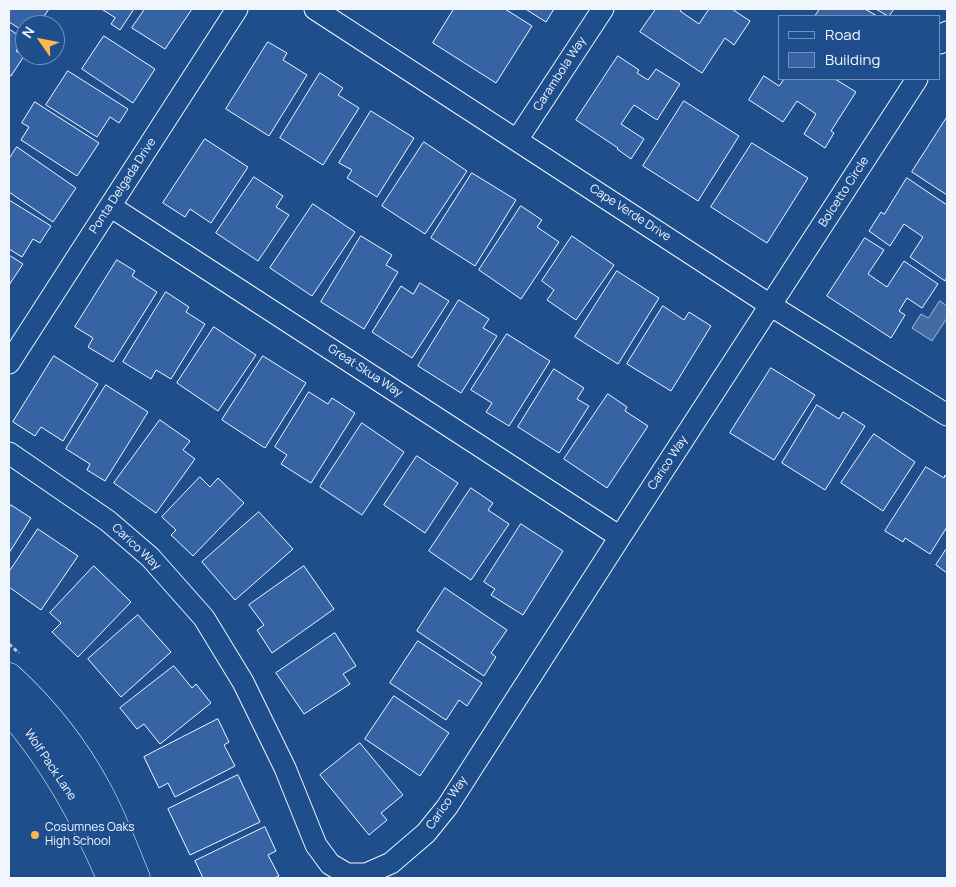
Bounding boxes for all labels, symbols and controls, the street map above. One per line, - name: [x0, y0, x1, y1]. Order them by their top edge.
- north arrow: [15, 15, 65, 65]
- legend: [778, 15, 941, 80]
- text: N: [17, 23, 39, 41]
- text: Road: [825, 24, 861, 45]
- street label: Carambola Way: [531, 34, 589, 114]
- text: Building: [825, 49, 880, 70]
- street label: Ponta Delgada Drive: [87, 135, 159, 237]
- street label: Bolcetto Circle: [816, 154, 872, 230]
- street label: Cape Verde Drive: [587, 181, 673, 245]
- street label: Great Skua Way: [325, 341, 405, 401]
- street label: Carico Way: [645, 433, 691, 493]
- street label: Carico Way: [109, 521, 163, 573]
- street label: Wolf Pack Lane: [21, 727, 79, 803]
- street label: Carico Way: [423, 774, 471, 832]
- place label: Cosumnes Oaks High School: [45, 821, 135, 849]
- marker: Cosumnes Oaks High School: [29, 829, 41, 841]

